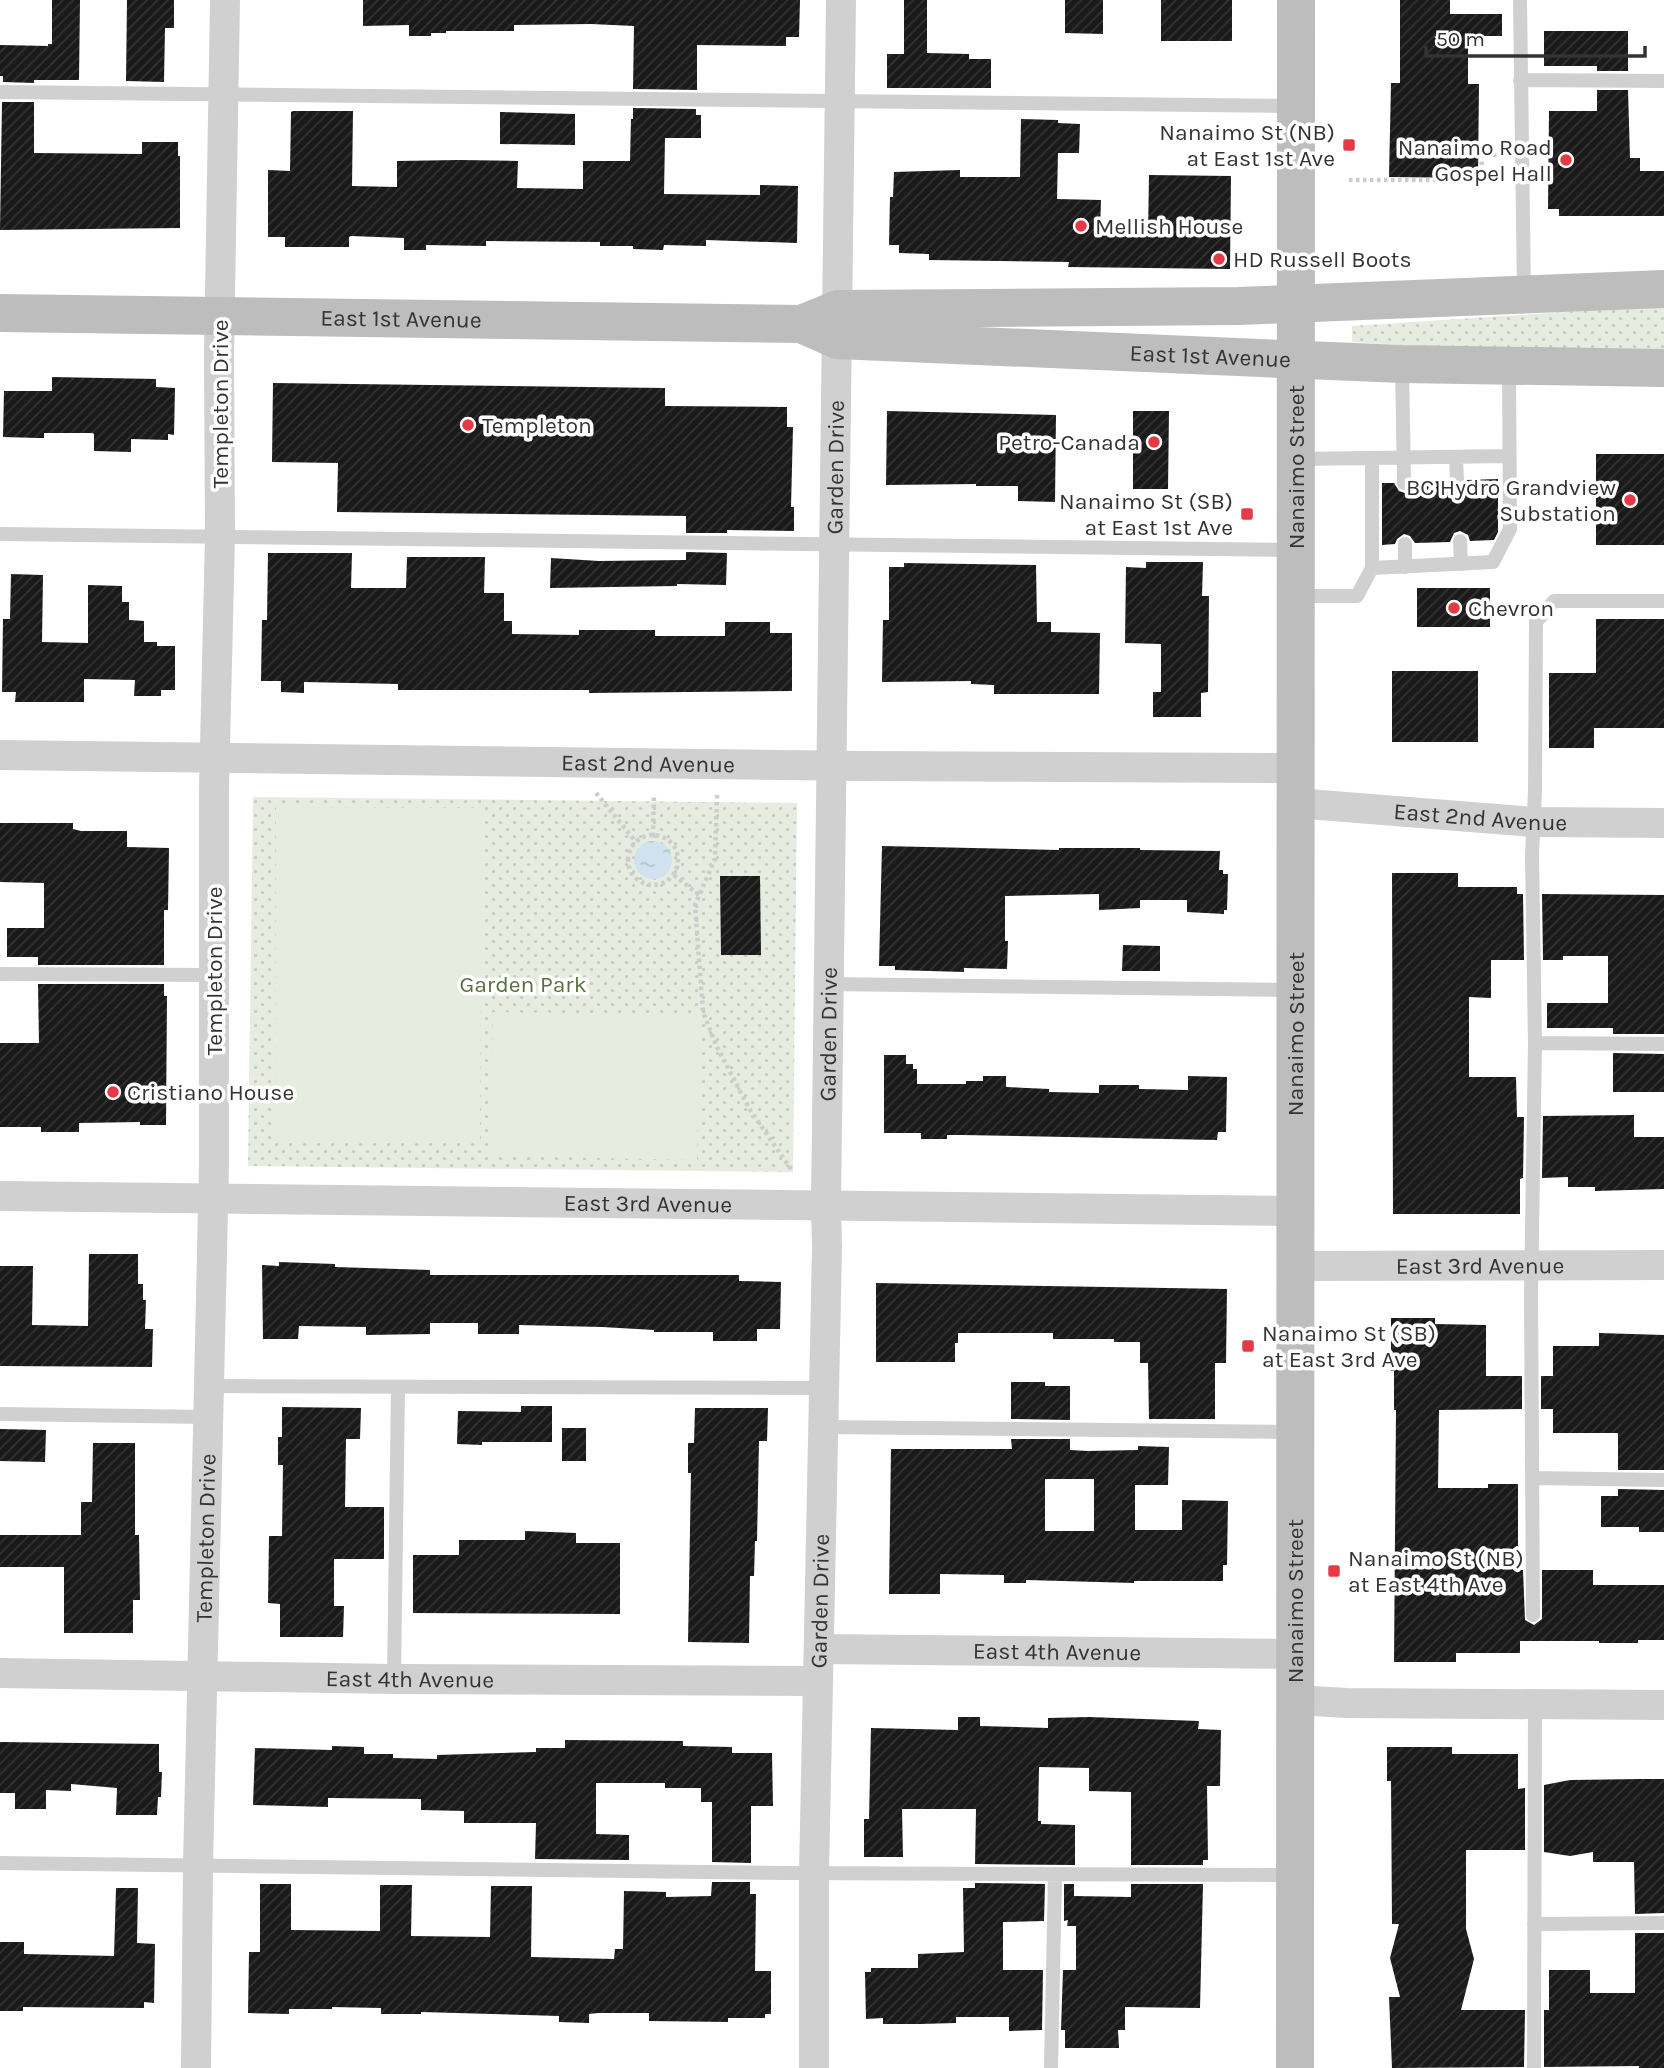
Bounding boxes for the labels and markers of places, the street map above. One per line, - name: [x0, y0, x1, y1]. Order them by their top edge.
- place label: Nanaimo St (NB) at East 1st Ave: [1159, 119, 1335, 172]
- place label: Nanaimo Road Gospel Hall: [1398, 134, 1552, 187]
- marker: Nanaimo St (NB) at East 1st Ave: [1341, 137, 1357, 153]
- marker: Nanaimo Road Gospel Hall: [1558, 152, 1574, 168]
- place label: Mellish House: [1095, 213, 1243, 240]
- marker: Mellish House: [1073, 218, 1089, 234]
- place label: HD Russell Boots: [1233, 246, 1412, 273]
- marker: HD Russell Boots: [1211, 251, 1227, 267]
- place label: Templeton: [482, 412, 592, 439]
- marker: Templeton: [460, 417, 476, 433]
- place label: Petro-Canada: [998, 429, 1140, 456]
- marker: Petro-Canada: [1146, 434, 1162, 450]
- place label: BC Hydro Grandview Substation: [1406, 474, 1616, 527]
- place label: Nanaimo St (SB) at East 1st Ave: [1059, 488, 1233, 541]
- marker: BC Hydro Grandview Substation: [1622, 492, 1638, 508]
- marker: Nanaimo St (SB) at East 1st Ave: [1239, 506, 1255, 522]
- place label: Chevron: [1468, 595, 1554, 622]
- marker: Chevron: [1446, 600, 1462, 616]
- place label: Cristiano House: [127, 1079, 294, 1106]
- marker: Cristiano House: [105, 1084, 121, 1100]
- place label: Nanaimo St (SB) at East 3rd Ave: [1262, 1320, 1436, 1373]
- marker: Nanaimo St (SB) at East 3rd Ave: [1240, 1338, 1256, 1354]
- place label: Nanaimo St (NB) at East 4th Ave: [1348, 1545, 1524, 1598]
- marker: Nanaimo St (NB) at East 4th Ave: [1326, 1563, 1342, 1579]

